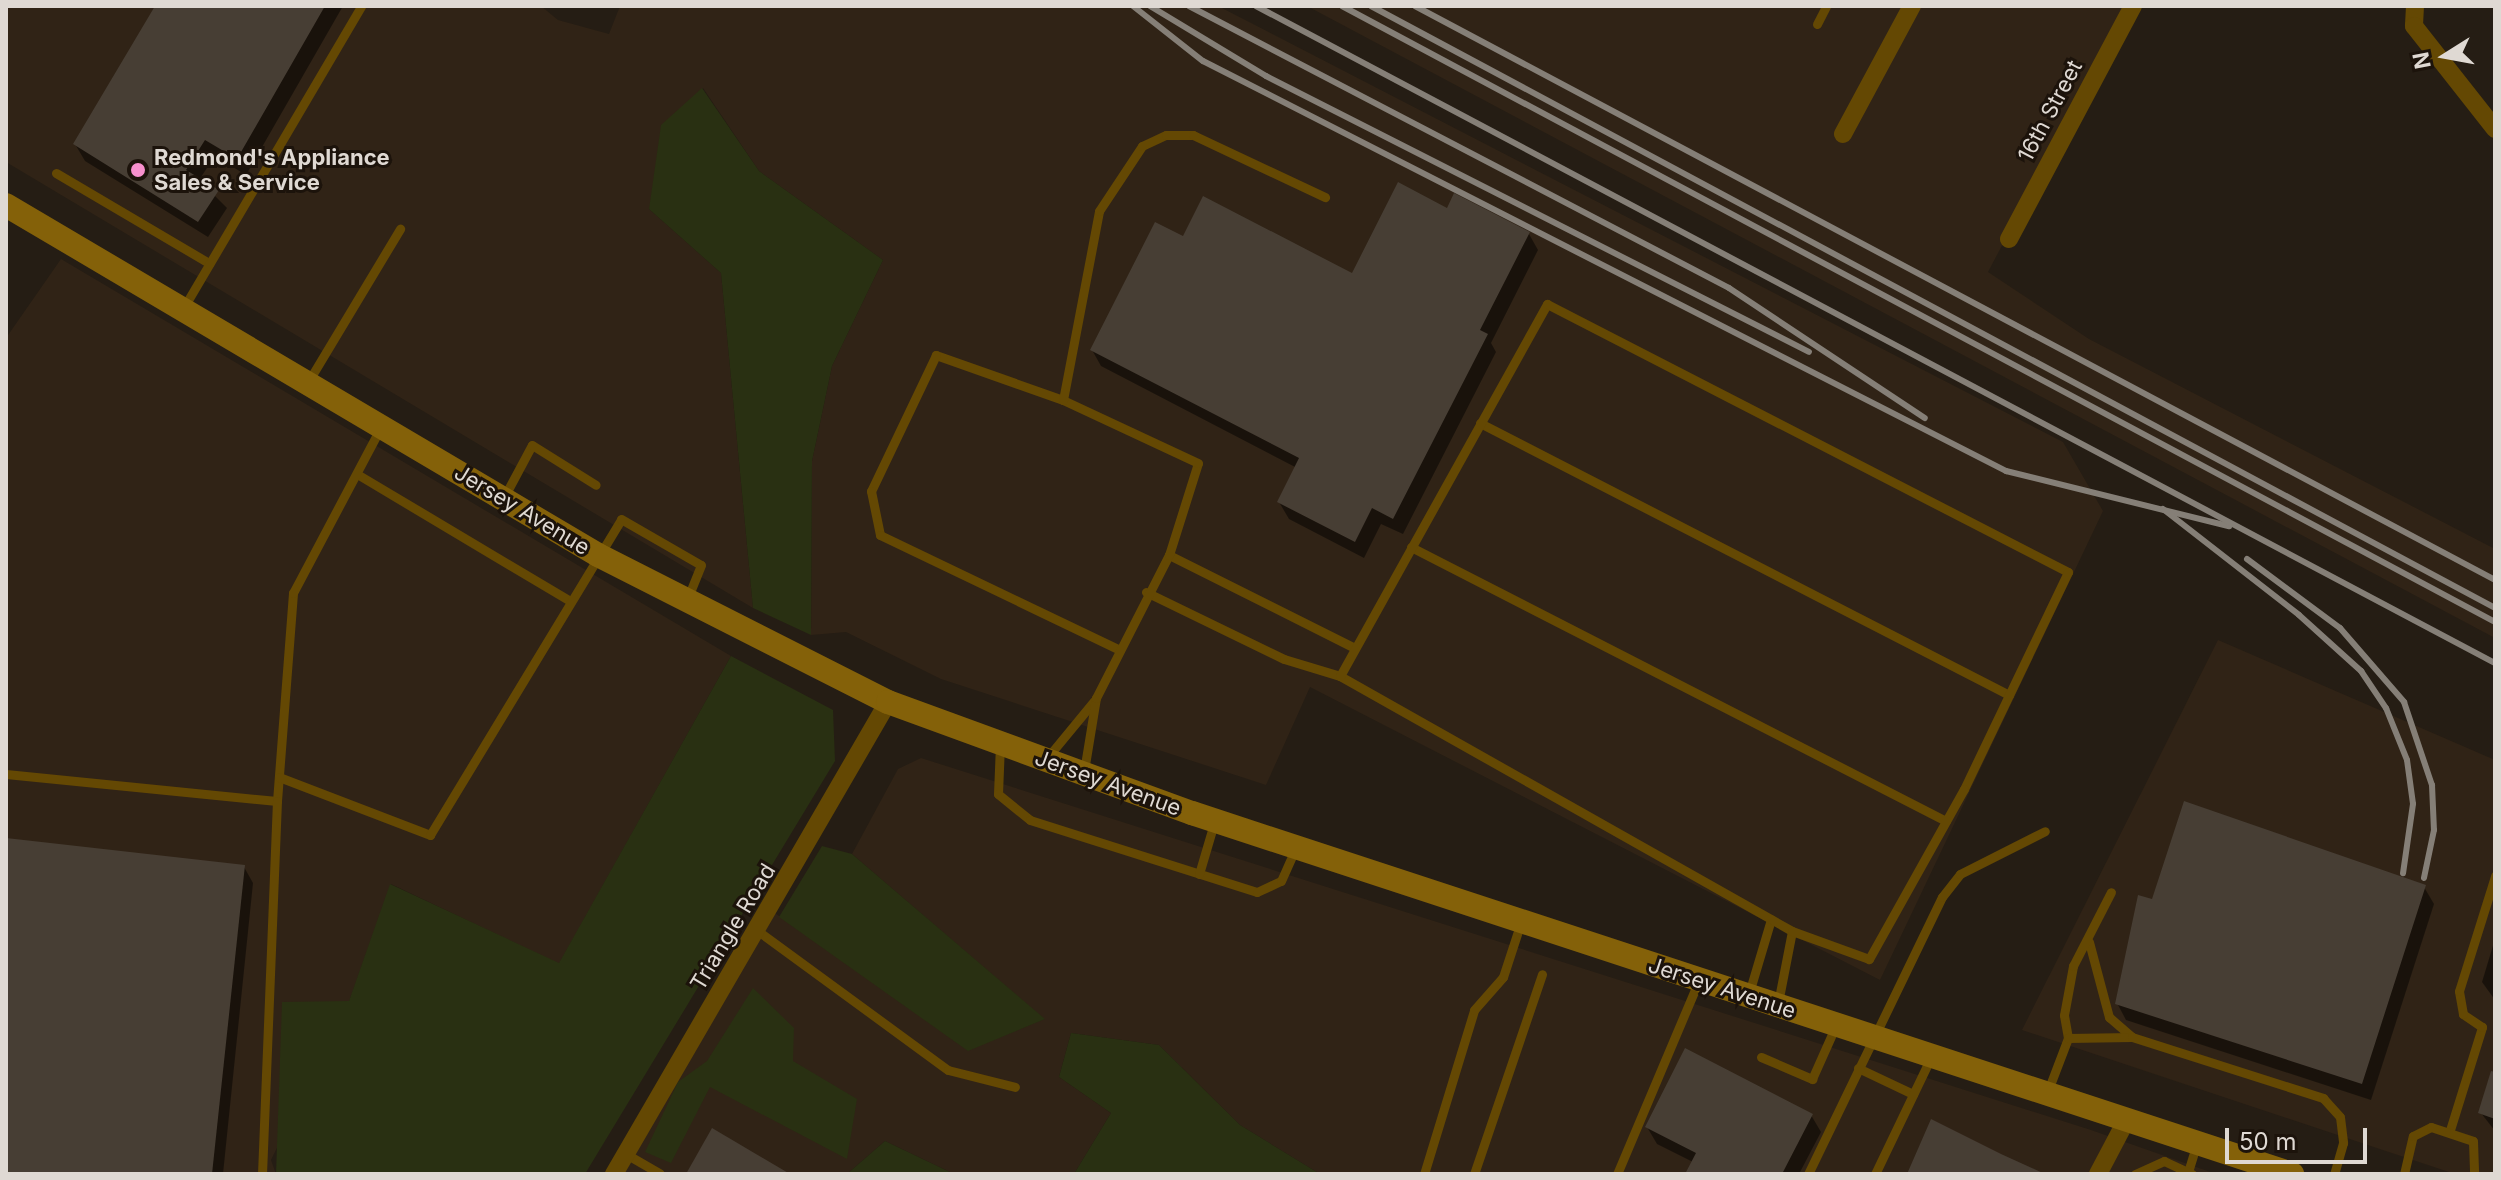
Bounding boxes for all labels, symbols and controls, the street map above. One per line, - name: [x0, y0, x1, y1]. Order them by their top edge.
- north arrow: [2405, 16, 2485, 96]
- text: N: [2407, 50, 2436, 71]
- street label: 16th Street: [2012, 56, 2088, 166]
- place label: Redmond's Appliance Sales & Service: [154, 144, 390, 196]
- marker: Redmond's Appliance Sales & Service: [129, 161, 147, 179]
- street label: Jersey Avenue: [449, 459, 595, 561]
- street label: Jersey Avenue: [1031, 744, 1185, 822]
- street label: Triangle Road: [685, 859, 781, 995]
- street label: Jersey Avenue: [1645, 952, 1799, 1024]
- scale bar: [2229, 1112, 2371, 1162]
- text: 50 m: [2239, 1127, 2297, 1156]

